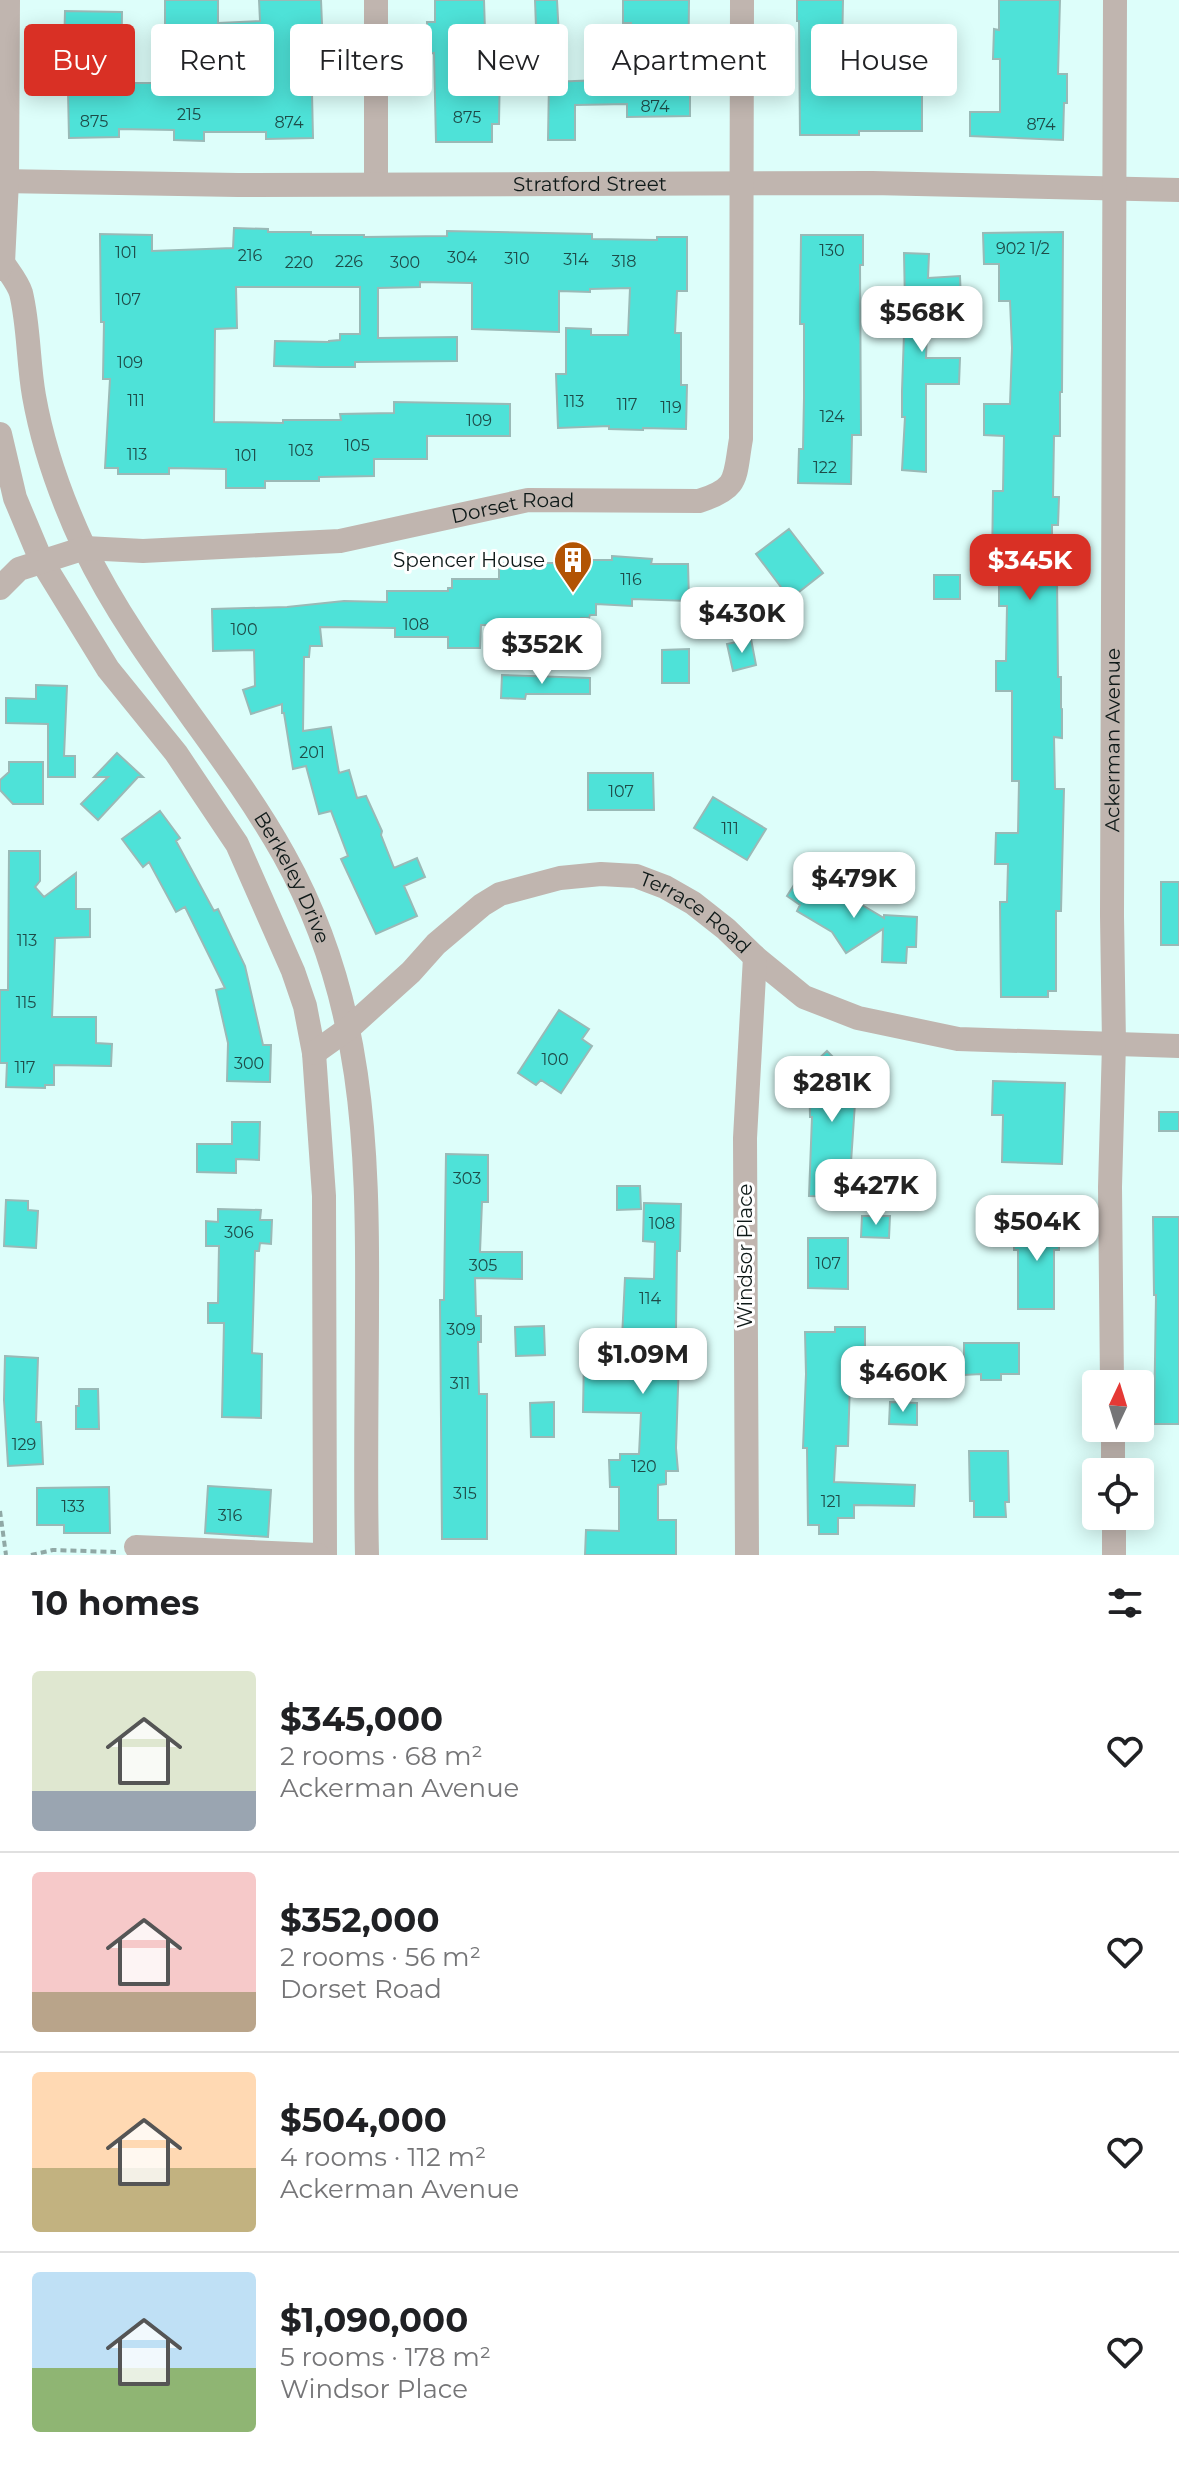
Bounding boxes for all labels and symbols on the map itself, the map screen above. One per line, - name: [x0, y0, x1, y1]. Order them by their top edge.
- house number: 874: [640, 97, 670, 116]
- house number: 215: [177, 105, 201, 124]
- house number: 875: [453, 108, 481, 127]
- house number: 875: [80, 112, 108, 131]
- house number: 874: [274, 113, 304, 132]
- house number: 874: [1026, 115, 1056, 134]
- street label: Stratford Street: [513, 172, 667, 196]
- house number: 902 1/2: [996, 239, 1050, 258]
- house number: 130: [819, 241, 845, 260]
- house number: 101: [115, 243, 137, 262]
- house number: 216: [238, 246, 263, 265]
- house number: 304: [447, 248, 478, 267]
- house number: 310: [504, 249, 530, 268]
- house number: 314: [563, 250, 589, 269]
- house number: 226: [335, 252, 363, 271]
- house number: 318: [611, 252, 637, 271]
- house number: 220: [285, 253, 313, 272]
- house number: 300: [390, 253, 420, 272]
- pin: $568K: [866, 286, 978, 354]
- house number: 107: [115, 290, 141, 309]
- house number: 109: [117, 353, 143, 372]
- house number: 111: [127, 391, 145, 410]
- house number: 113: [564, 392, 584, 411]
- house number: 117: [617, 395, 637, 414]
- house number: 119: [660, 398, 682, 417]
- house number: 124: [819, 407, 845, 426]
- house number: 109: [466, 411, 492, 430]
- house number: 105: [344, 436, 370, 455]
- house number: 103: [288, 441, 314, 460]
- house number: 113: [127, 445, 147, 464]
- house number: 101: [235, 446, 257, 465]
- house number: 122: [813, 458, 837, 477]
- street label: Dorset Road: [449, 488, 575, 528]
- pin: $345K: [974, 534, 1086, 602]
- building icon: Spencer House: [552, 539, 594, 594]
- place label: Spencer House: [393, 548, 545, 572]
- house number: 116: [620, 570, 642, 589]
- pin: $430K: [686, 587, 798, 655]
- house number: 108: [403, 615, 429, 634]
- pin: $352K: [486, 618, 598, 686]
- house number: 100: [231, 620, 257, 639]
- street label: Ackerman Avenue: [1100, 648, 1125, 832]
- house number: 201: [299, 743, 325, 762]
- house number: 107: [608, 782, 634, 801]
- street label: Berkeley Drive: [249, 807, 335, 947]
- house number: 111: [721, 819, 739, 838]
- pin: $479K: [798, 852, 910, 920]
- street label: Terrace Road: [636, 867, 756, 958]
- house number: 113: [17, 931, 37, 950]
- house number: 115: [16, 993, 36, 1012]
- house number: 100: [542, 1050, 568, 1069]
- house number: 300: [234, 1054, 264, 1073]
- pin: $281K: [776, 1056, 888, 1124]
- house number: 117: [15, 1058, 35, 1077]
- pin: $427K: [820, 1159, 932, 1227]
- house number: 303: [453, 1169, 481, 1188]
- street label: Windsor Place: [733, 1184, 757, 1328]
- pin: $504K: [981, 1195, 1093, 1263]
- house number: 108: [649, 1214, 675, 1233]
- house number: 306: [224, 1223, 254, 1242]
- house number: 107: [815, 1254, 841, 1273]
- house number: 305: [469, 1256, 497, 1275]
- house number: 114: [639, 1289, 661, 1308]
- house number: 309: [446, 1320, 476, 1339]
- pin: $1.09M: [578, 1328, 708, 1396]
- pin: $460K: [847, 1346, 959, 1414]
- north arrow: [1082, 1370, 1154, 1442]
- house number: 311: [450, 1374, 470, 1393]
- house number: 129: [12, 1435, 36, 1454]
- house number: 120: [631, 1457, 657, 1476]
- house number: 315: [453, 1484, 477, 1503]
- house number: 121: [821, 1492, 841, 1511]
- house number: 133: [61, 1497, 85, 1516]
- house number: 316: [218, 1506, 243, 1525]

